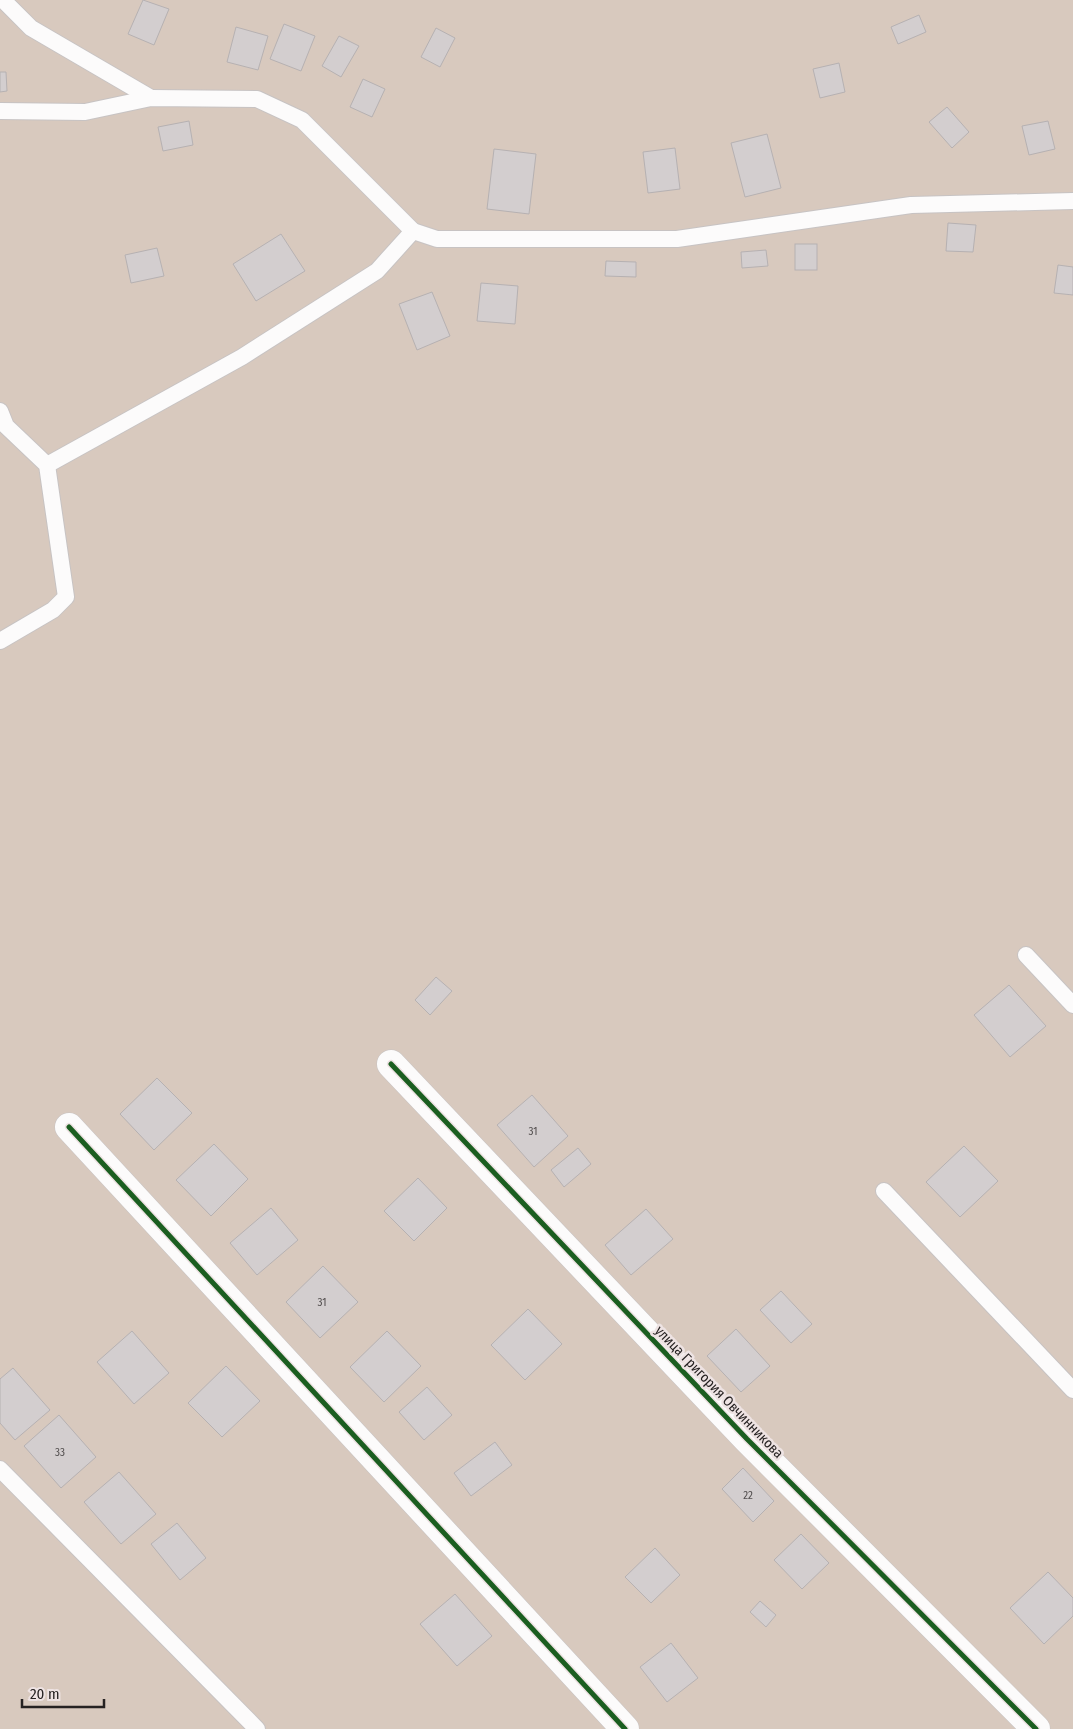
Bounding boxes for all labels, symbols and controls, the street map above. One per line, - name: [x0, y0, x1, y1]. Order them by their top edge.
- house number: 31: [529, 1125, 538, 1138]
- house number: 31: [318, 1296, 327, 1309]
- street label: улица Григория Овчинникова: [651, 1322, 787, 1462]
- house number: 33: [55, 1446, 65, 1459]
- house number: 22: [743, 1489, 753, 1502]
- scale bar: [22, 1676, 105, 1708]
- text: 20 m: [30, 1685, 60, 1703]

